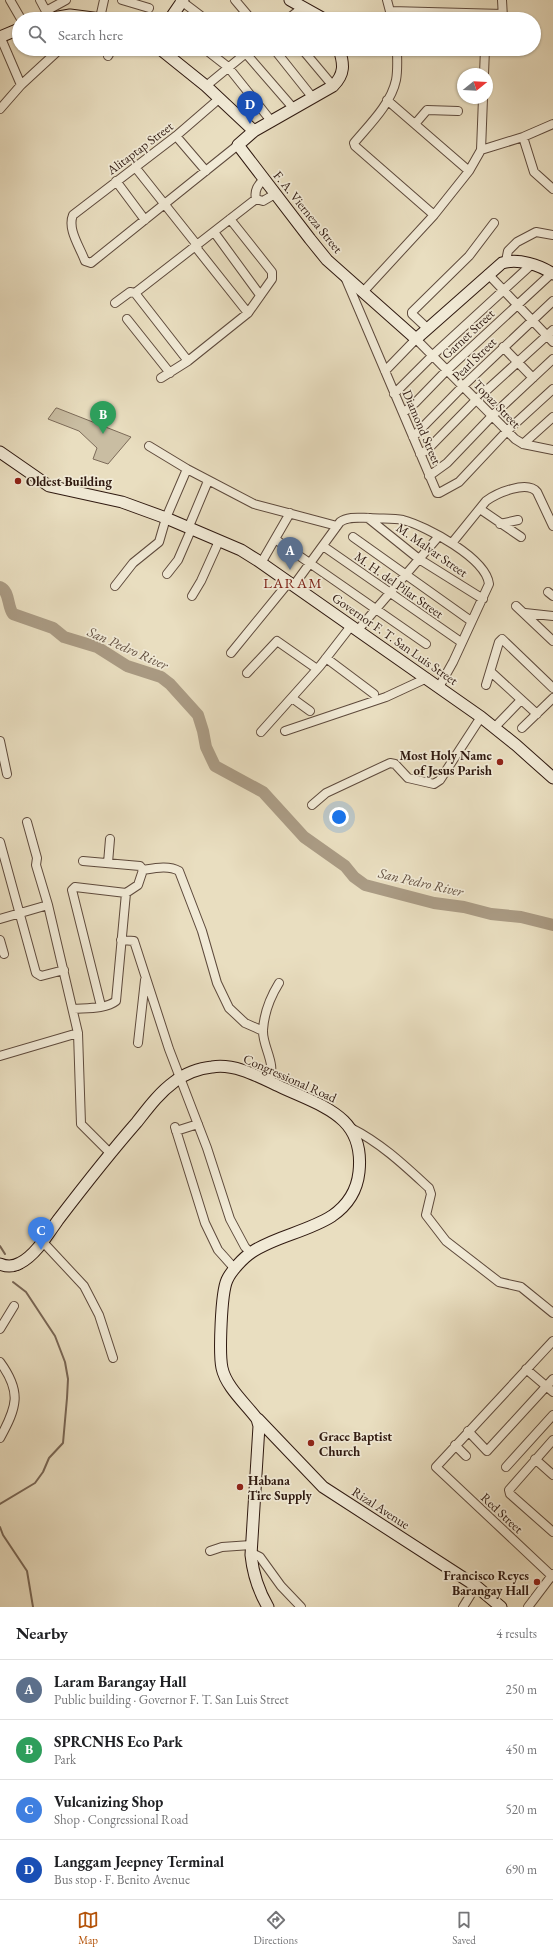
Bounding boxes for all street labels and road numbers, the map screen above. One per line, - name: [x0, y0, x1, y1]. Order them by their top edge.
- street label: Alitaptap Street: [103, 118, 176, 179]
- street label: F. A. Vierneza Street: [270, 167, 346, 257]
- street label: Garnet Street: [438, 305, 498, 363]
- street label: Pearl Street: [448, 334, 500, 384]
- street label: Topaz Street: [470, 376, 524, 432]
- street label: Diamond Street: [399, 387, 445, 467]
- street label: M. Malvar Street: [393, 519, 471, 581]
- street label: M. H. del Pilar Street: [351, 548, 447, 622]
- street label: Governor F. T. San Luis Street: [329, 589, 461, 689]
- street label: Congressional Road: [241, 1050, 340, 1106]
- street label: Rizal Avenue: [349, 1483, 413, 1533]
- street label: Red Street: [477, 1489, 527, 1537]

